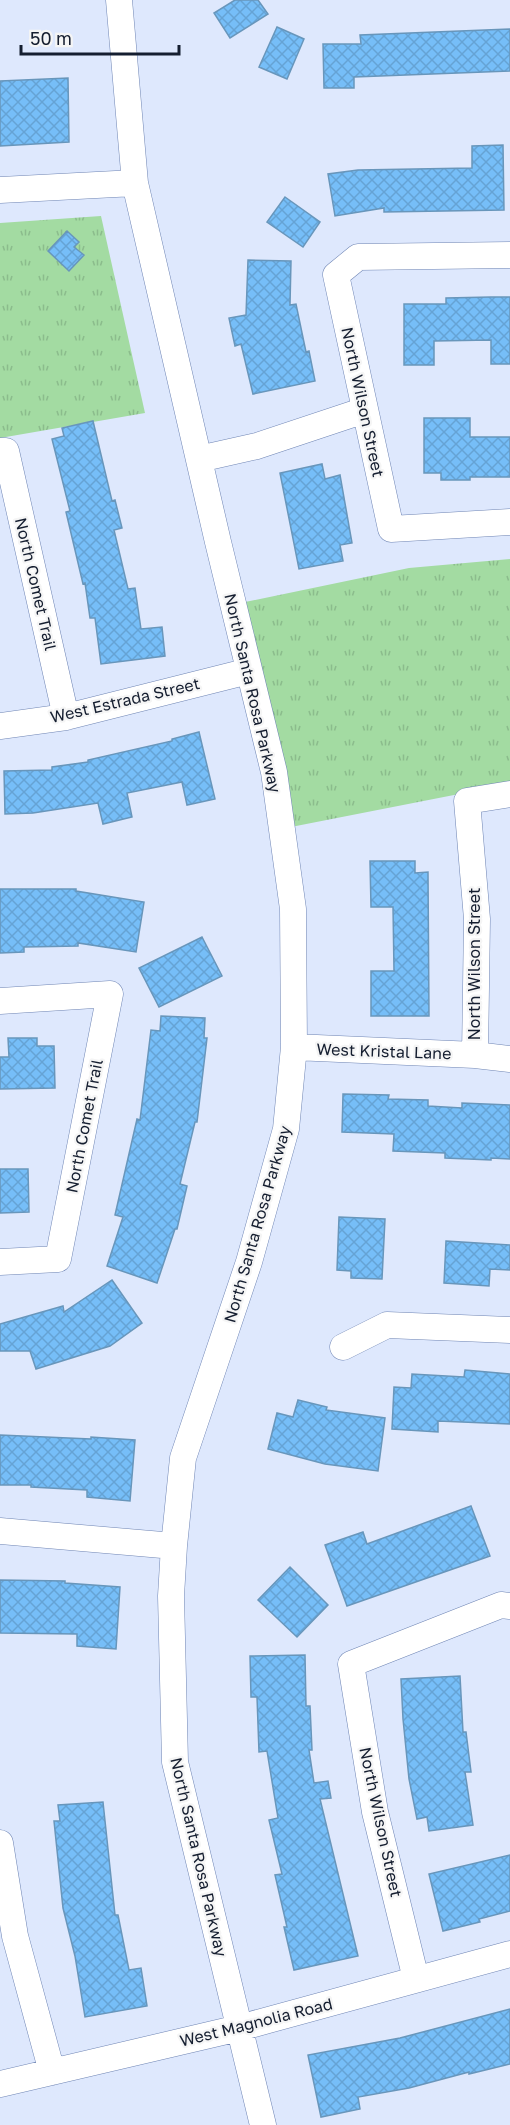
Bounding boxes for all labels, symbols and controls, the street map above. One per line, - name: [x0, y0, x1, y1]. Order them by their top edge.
- scale bar: [21, 18, 178, 56]
- text: 50 m: [30, 27, 72, 49]
- street label: North Wilson Street: [337, 325, 389, 479]
- street label: North Comet Trail: [11, 516, 61, 652]
- street label: North Santa Rosa Parkway: [220, 591, 286, 795]
- street label: West Estrada Street: [48, 673, 202, 727]
- street label: North Wilson Street: [464, 888, 484, 1040]
- street label: West Kristal Lane: [316, 1039, 452, 1063]
- street label: North Comet Trail: [61, 1057, 107, 1195]
- street label: North Santa Rosa Parkway: [219, 1123, 295, 1325]
- street label: North Wilson Street: [355, 1745, 407, 1899]
- street label: North Santa Rosa Parkway: [166, 1755, 232, 1959]
- street label: West Magnolia Road: [178, 1993, 334, 2051]

